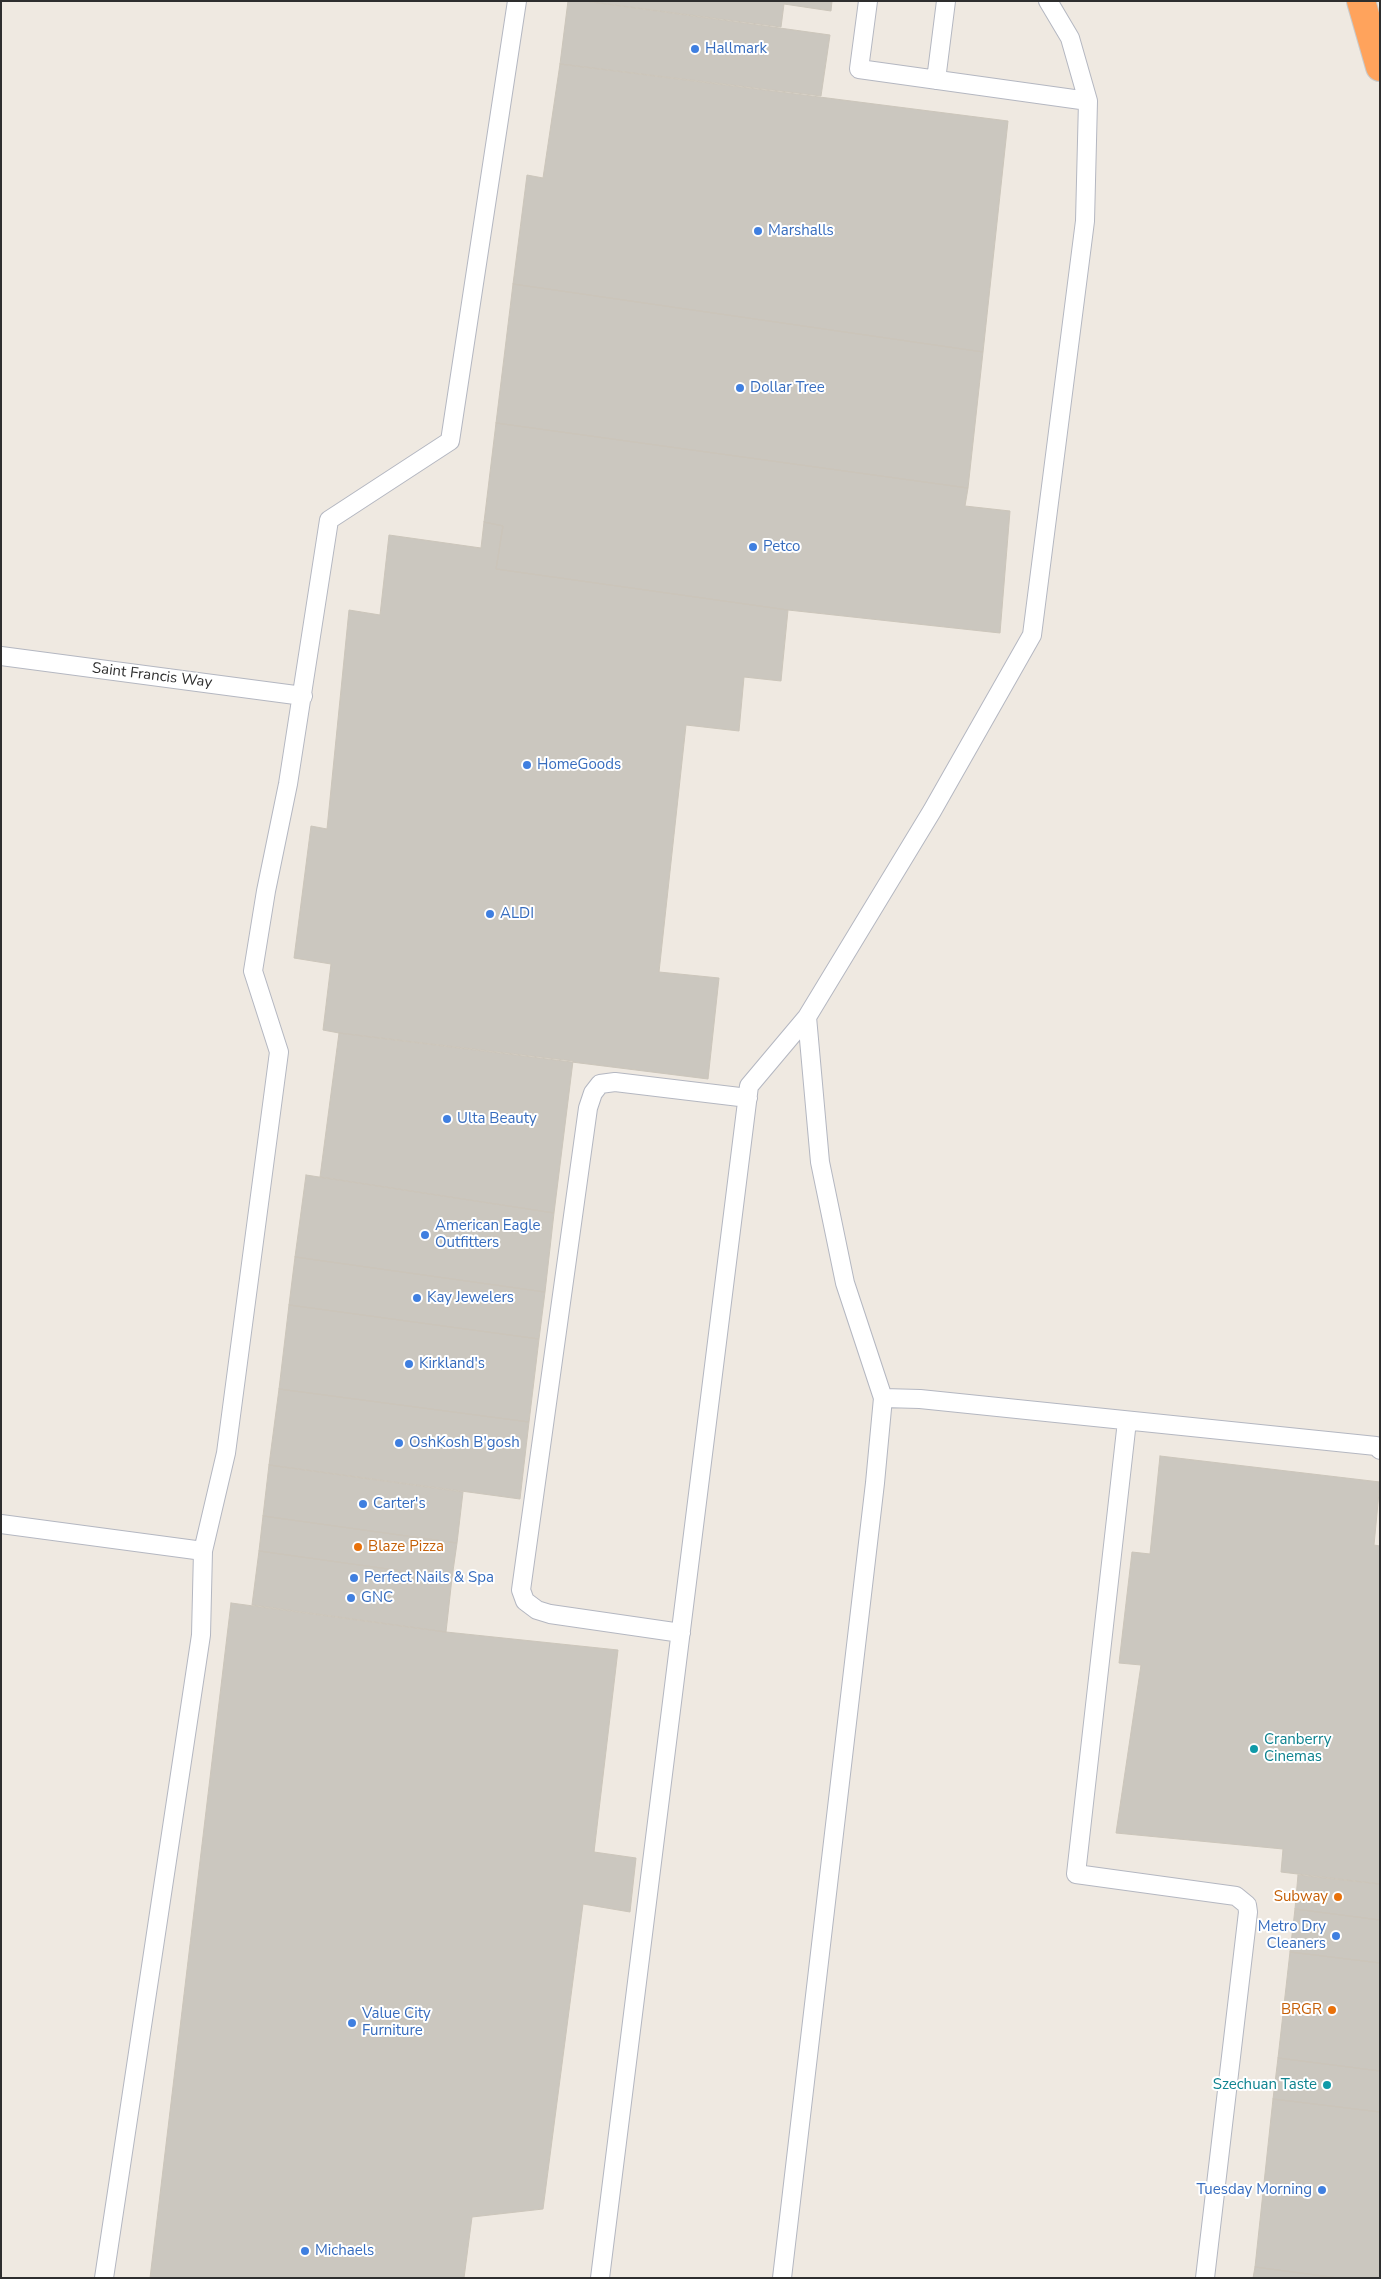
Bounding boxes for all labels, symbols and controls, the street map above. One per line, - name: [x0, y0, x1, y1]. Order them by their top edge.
- place label: Hallmark: [705, 40, 767, 58]
- marker: Hallmark: [689, 43, 701, 55]
- place label: Marshalls: [768, 222, 834, 240]
- marker: Marshalls: [752, 225, 764, 237]
- place label: Dollar Tree: [750, 379, 825, 397]
- marker: Dollar Tree: [734, 382, 746, 394]
- place label: Petco: [763, 538, 800, 556]
- marker: Petco: [747, 541, 759, 553]
- street label: Saint Francis Way: [91, 660, 213, 692]
- place label: HomeGoods: [537, 756, 621, 774]
- marker: HomeGoods: [521, 759, 533, 771]
- place label: ALDI: [500, 905, 534, 923]
- marker: ALDI: [484, 908, 496, 920]
- place label: Ulta Beauty: [457, 1110, 537, 1128]
- marker: Ulta Beauty: [441, 1113, 453, 1125]
- place label: American Eagle Outfitters: [435, 1217, 541, 1252]
- marker: American Eagle Outfitters: [419, 1229, 431, 1241]
- place label: Kay Jewelers: [427, 1289, 514, 1307]
- marker: Kay Jewelers: [411, 1292, 423, 1304]
- place label: Kirkland's: [419, 1355, 485, 1373]
- marker: Kirkland's: [403, 1358, 415, 1370]
- place label: OshKosh B'gosh: [409, 1434, 520, 1452]
- marker: OshKosh B'gosh: [393, 1437, 405, 1449]
- place label: Carter's: [373, 1495, 426, 1513]
- marker: Carter's: [357, 1498, 369, 1510]
- place label: Blaze Pizza: [368, 1538, 444, 1556]
- marker: Blaze Pizza: [352, 1541, 364, 1553]
- place label: Perfect Nails & Spa: [364, 1569, 494, 1587]
- marker: Perfect Nails & Spa: [348, 1572, 360, 1584]
- place label: GNC: [361, 1589, 393, 1607]
- marker: GNC: [345, 1592, 357, 1604]
- place label: Cranberry Cinemas: [1264, 1731, 1331, 1766]
- marker: Cranberry Cinemas: [1248, 1743, 1260, 1755]
- place label: Subway: [1274, 1888, 1328, 1906]
- marker: Subway: [1332, 1891, 1344, 1903]
- place label: Metro Dry Cleaners: [1258, 1918, 1326, 1953]
- marker: Metro Dry Cleaners: [1330, 1930, 1342, 1942]
- place label: BRGR: [1281, 2001, 1322, 2019]
- marker: BRGR: [1326, 2004, 1338, 2016]
- place label: Value City Furniture: [362, 2005, 431, 2040]
- marker: Value City Furniture: [346, 2017, 358, 2029]
- place label: Szechuan Taste: [1213, 2076, 1317, 2094]
- marker: Szechuan Taste: [1321, 2079, 1333, 2091]
- place label: Tuesday Morning: [1196, 2181, 1312, 2199]
- marker: Tuesday Morning: [1316, 2184, 1328, 2196]
- place label: Michaels: [315, 2242, 374, 2260]
- marker: Michaels: [299, 2245, 311, 2257]

